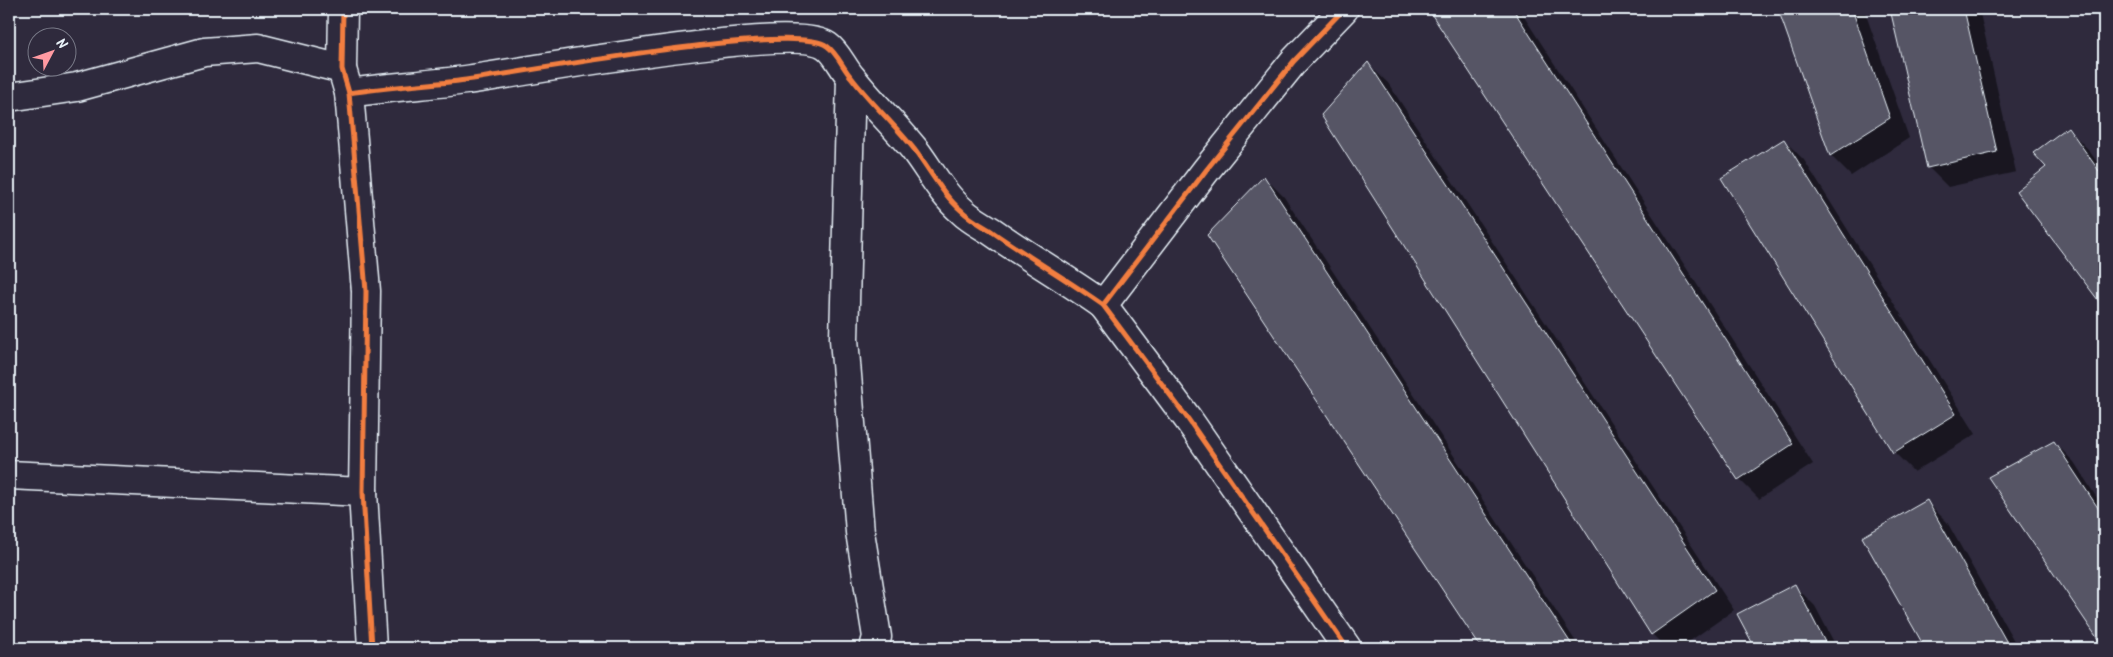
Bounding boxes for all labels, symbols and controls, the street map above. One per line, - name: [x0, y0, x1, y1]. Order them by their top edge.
- north arrow: [28, 28, 78, 78]
- text: N: [50, 34, 72, 55]

